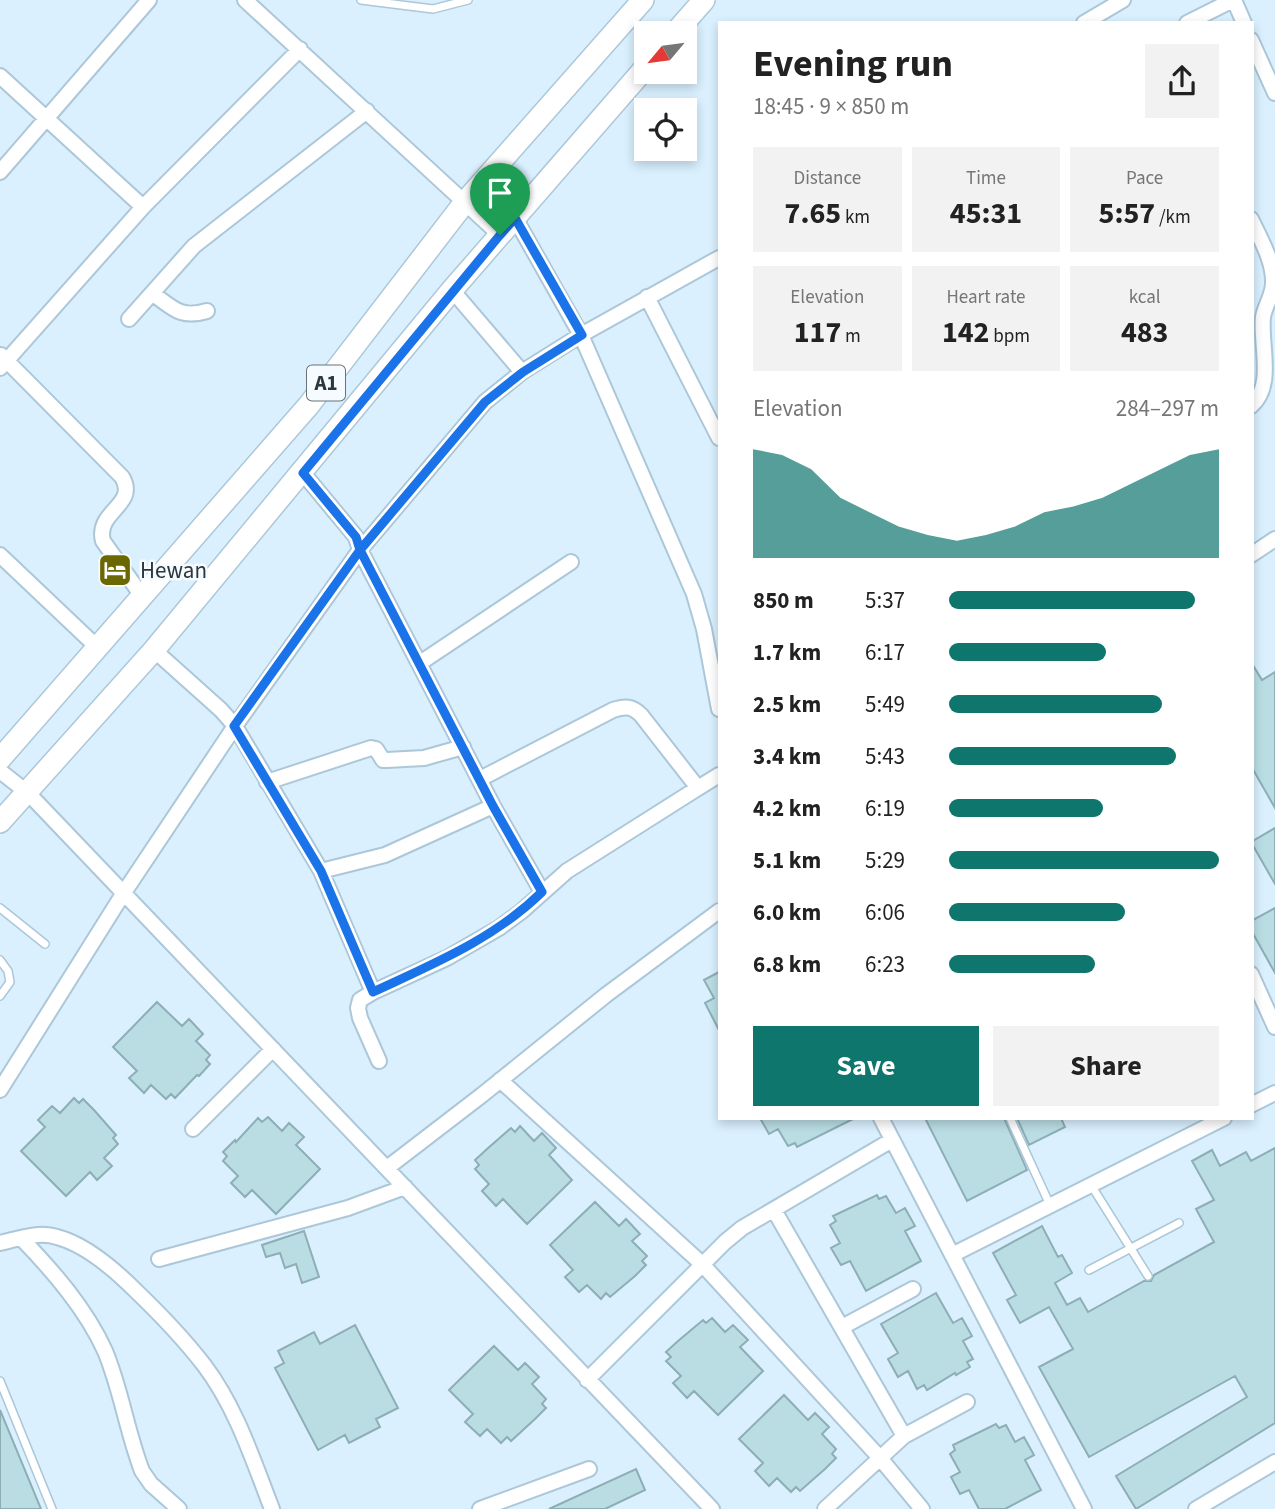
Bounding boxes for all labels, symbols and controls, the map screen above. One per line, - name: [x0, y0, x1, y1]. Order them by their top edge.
- north arrow: [634, 21, 696, 84]
- map controls: [634, 21, 697, 161]
- text: Evening run: [753, 37, 953, 91]
- button: share: [1145, 44, 1219, 118]
- text: 18:45 · 9 × 850 m: [753, 90, 909, 123]
- button: locate: [634, 98, 697, 161]
- pin: [470, 163, 530, 235]
- text: Distance: [794, 165, 861, 192]
- text: Time: [966, 165, 1006, 192]
- text: Pace: [1126, 165, 1163, 192]
- icon: arrive: [481, 174, 519, 212]
- text: 7.65: [785, 192, 841, 235]
- text: 45:31: [950, 192, 1022, 235]
- text: 5:57: [1099, 192, 1155, 235]
- text: km: [841, 204, 870, 231]
- text: /km: [1155, 204, 1191, 231]
- text: Elevation: [790, 284, 864, 311]
- text: Heart rate: [946, 284, 1025, 311]
- text: kcal: [1129, 284, 1161, 311]
- text: 117: [794, 311, 841, 354]
- text: 142: [942, 311, 989, 354]
- text: 483: [1121, 311, 1168, 354]
- text: m: [841, 323, 861, 350]
- text: bpm: [989, 323, 1030, 350]
- road number: A1: [307, 366, 345, 400]
- text: Elevation: [753, 392, 843, 425]
- text: 284–297 m: [1116, 392, 1219, 425]
- hotel icon: Hewan: [96, 551, 134, 589]
- place label: Hewan: [140, 554, 207, 587]
- text: 850 m: [753, 584, 814, 617]
- text: 5:37: [865, 584, 905, 617]
- text: 1.7 km: [753, 636, 821, 669]
- text: 6:17: [865, 636, 905, 669]
- text: 2.5 km: [753, 688, 821, 721]
- text: 5:49: [865, 688, 905, 721]
- text: 3.4 km: [753, 740, 821, 773]
- text: 5:43: [865, 740, 905, 773]
- text: 4.2 km: [753, 792, 821, 825]
- text: 6:19: [865, 792, 905, 825]
- text: 5.1 km: [753, 844, 821, 877]
- text: 5:29: [865, 844, 905, 877]
- text: 6.0 km: [753, 896, 821, 929]
- text: 6:06: [865, 896, 905, 929]
- text: 6.8 km: [753, 948, 821, 981]
- text: 6:23: [865, 948, 905, 981]
- button: Save: [753, 1026, 979, 1106]
- button: Share: [993, 1026, 1219, 1106]

